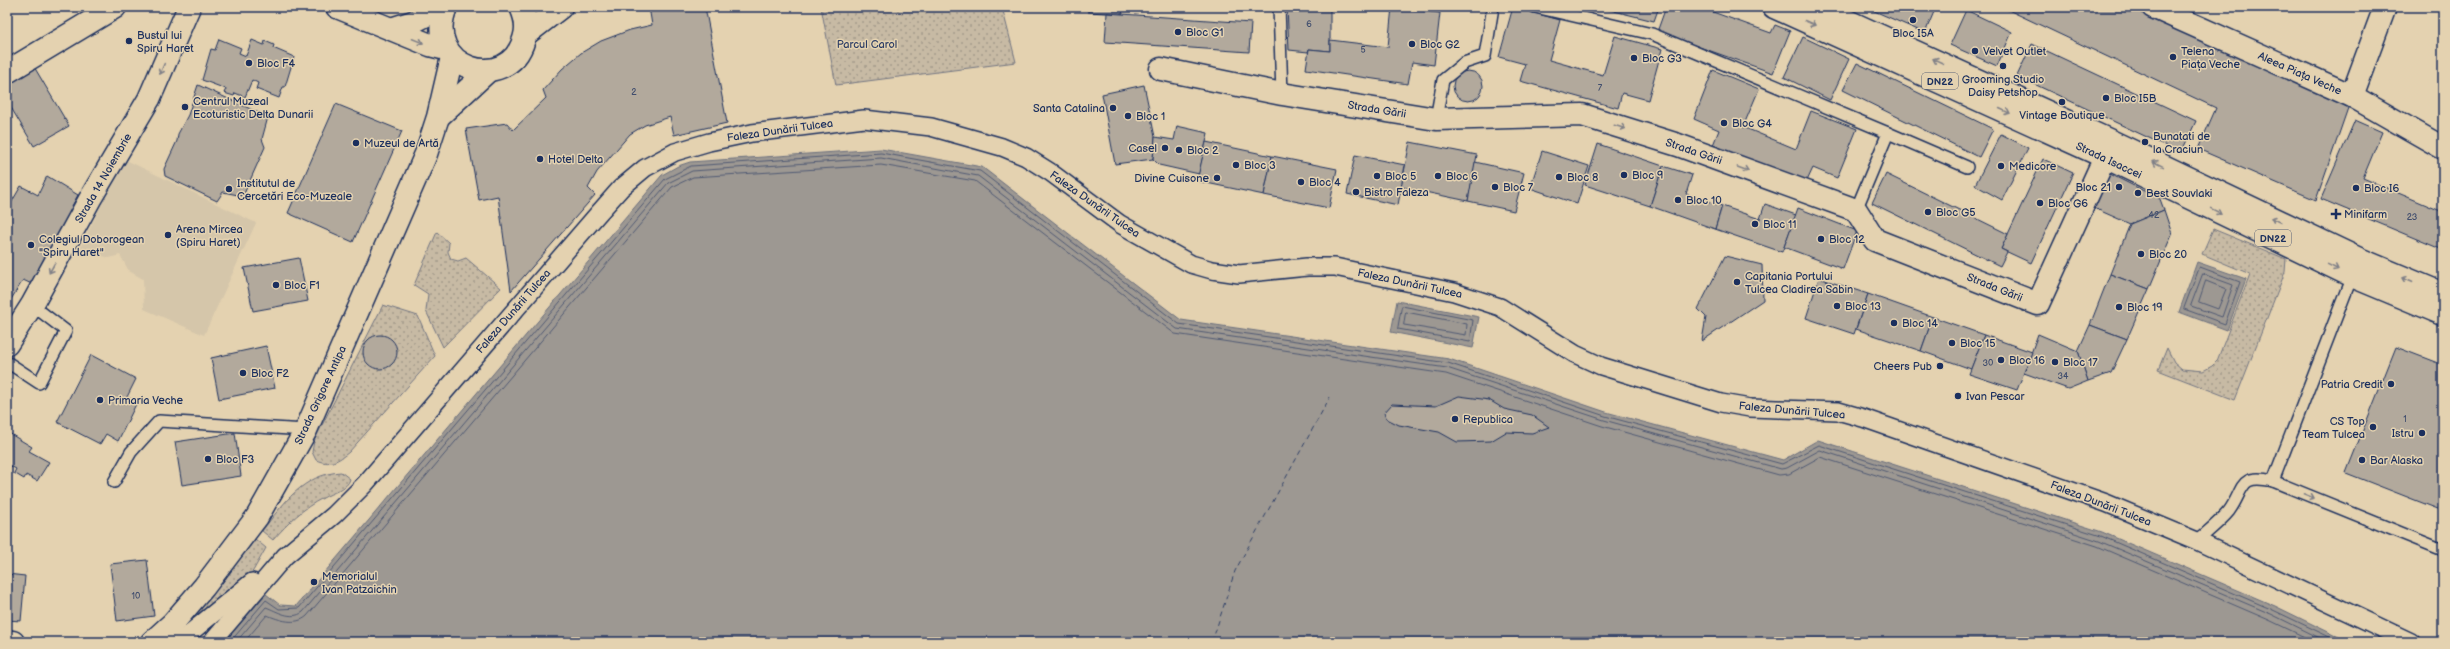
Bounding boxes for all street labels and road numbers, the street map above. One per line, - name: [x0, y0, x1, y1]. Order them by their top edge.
- street label: Aleea Piața Veche: [2256, 49, 2344, 98]
- road number: DN22: [1922, 73, 1958, 89]
- street label: Strada Gării: [1347, 98, 1407, 121]
- street label: Faleza Dunării Tulcea: [726, 117, 834, 144]
- street label: Strada 14 Noiembrie: [72, 131, 135, 225]
- street label: Strada Gării: [1664, 136, 1724, 167]
- street label: Strada Isaccei: [2074, 139, 2144, 181]
- street label: Faleza Dunării Tulcea: [1047, 168, 1142, 240]
- road number: DN22: [2255, 230, 2291, 246]
- street label: Faleza Dunării Tulcea: [1356, 266, 1464, 301]
- street label: Faleza Dunării Tulcea: [473, 267, 553, 356]
- street label: Strada Gării: [1965, 270, 2025, 305]
- street label: Strada Grigore Antipa: [292, 344, 349, 447]
- street label: Faleza Dunării Tulcea: [1738, 399, 1846, 422]
- street label: Faleza Dunării Tulcea: [2049, 478, 2153, 529]

